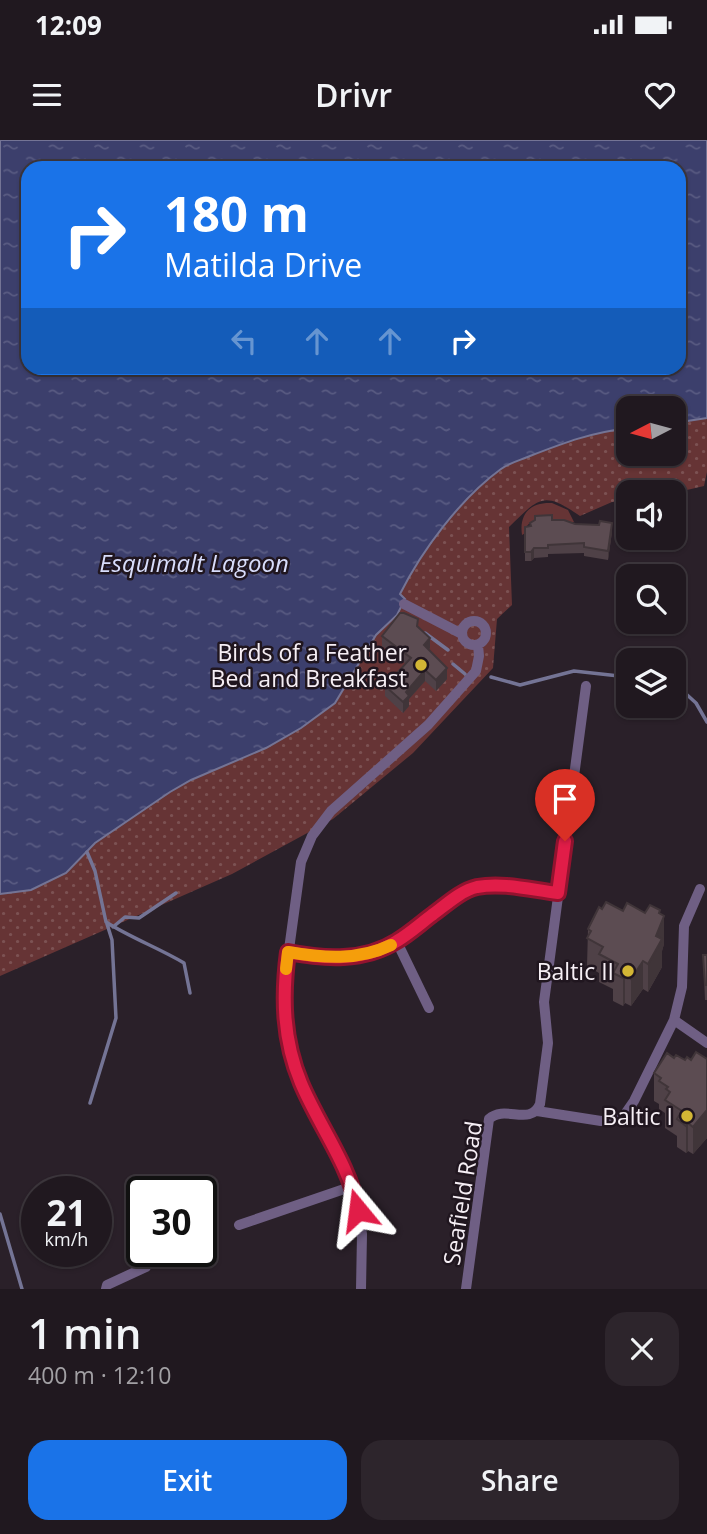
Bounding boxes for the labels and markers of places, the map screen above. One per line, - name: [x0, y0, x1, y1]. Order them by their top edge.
- place label: Birds of a Feather Bed and Breakfast: [211, 636, 408, 694]
- marker: Birds of a Feather Bed and Breakfast: [413, 657, 429, 673]
- pin: [535, 769, 595, 841]
- place label: Baltic II: [537, 955, 614, 987]
- marker: Baltic II: [620, 963, 636, 979]
- place label: Baltic I: [602, 1100, 673, 1132]
- marker: Baltic I: [679, 1108, 695, 1124]

